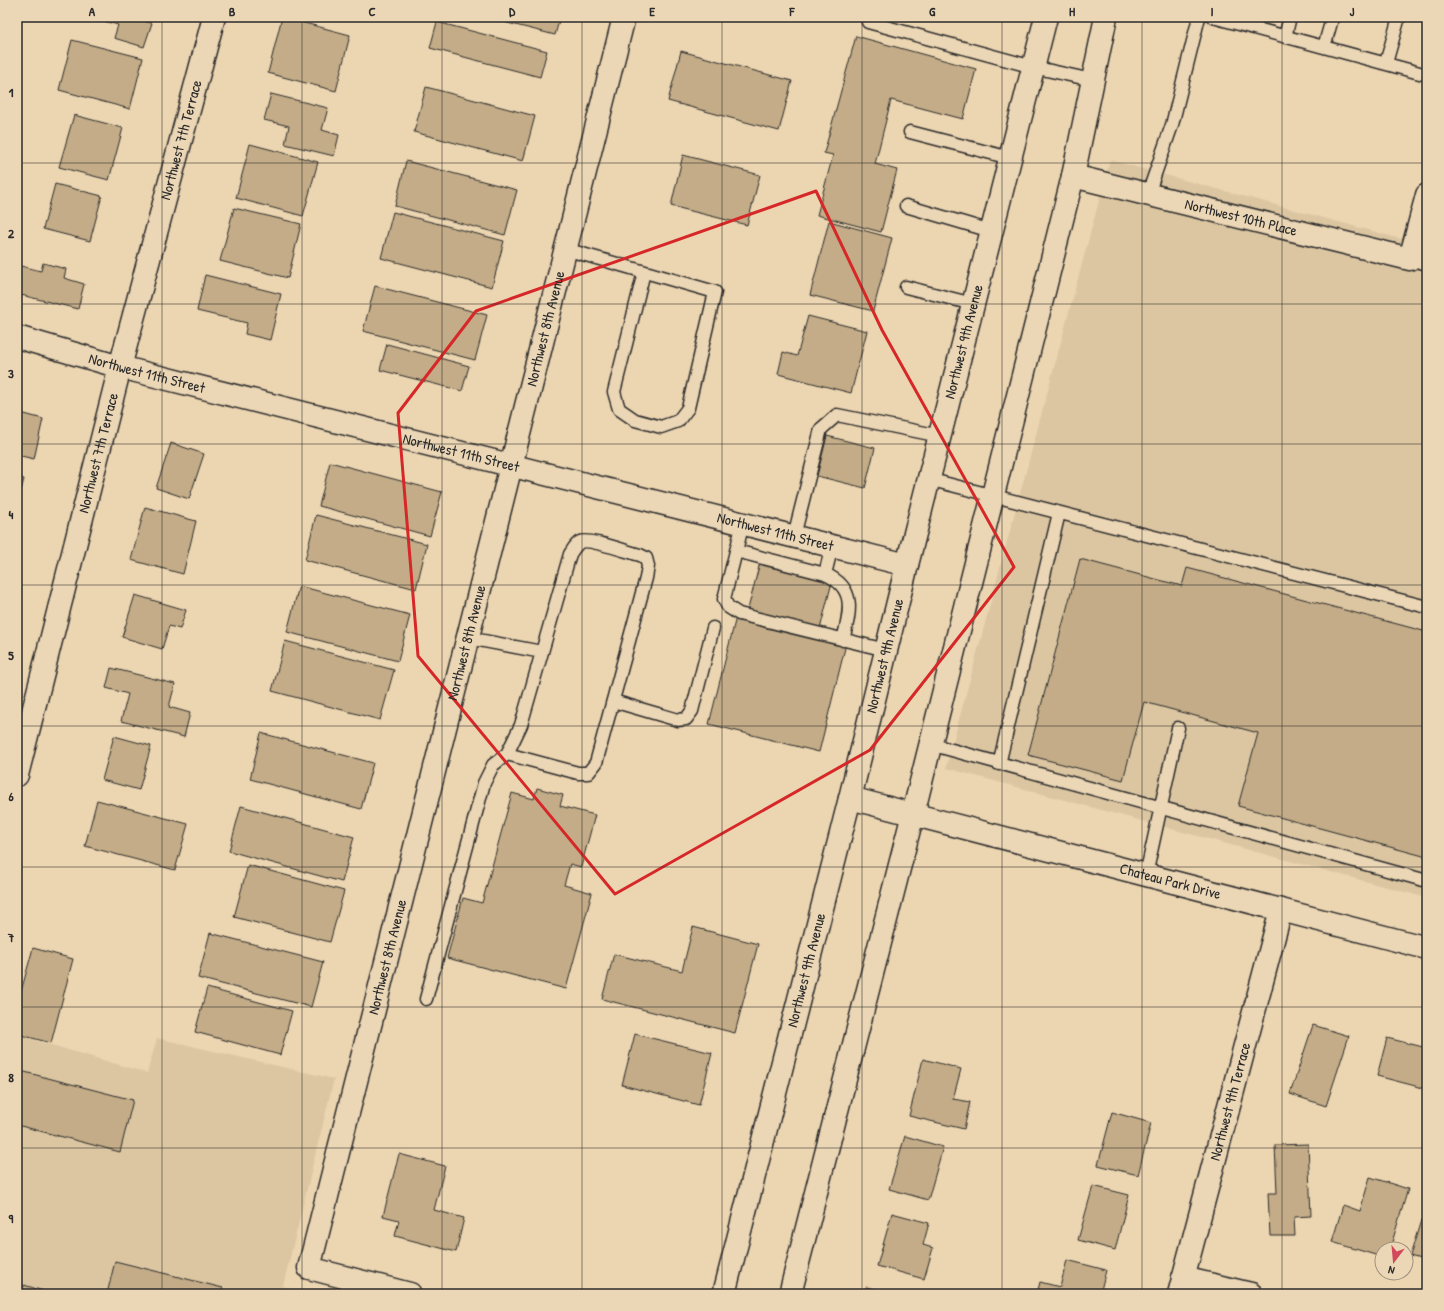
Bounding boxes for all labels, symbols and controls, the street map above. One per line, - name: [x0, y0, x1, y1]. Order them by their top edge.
- text: A: [89, 2, 96, 20]
- text: B: [229, 2, 236, 20]
- text: C: [368, 2, 376, 20]
- text: D: [509, 2, 516, 20]
- text: E: [649, 2, 655, 20]
- text: F: [789, 2, 796, 20]
- text: G: [929, 2, 936, 20]
- text: H: [1069, 2, 1075, 20]
- text: I: [1210, 2, 1214, 20]
- text: J: [1350, 2, 1355, 20]
- street label: Northwest 7th Terrace: [154, 77, 207, 202]
- text: 1: [9, 83, 14, 101]
- street label: Northwest 10th Place: [1183, 193, 1299, 241]
- text: 2: [8, 224, 15, 242]
- street label: Northwest 8th Avenue: [520, 269, 570, 388]
- street label: Northwest 9th Avenue: [939, 282, 988, 401]
- street label: Northwest 11th Street: [86, 347, 208, 398]
- text: 3: [8, 364, 14, 382]
- street label: Northwest 7th Terrace: [73, 391, 123, 515]
- street label: Northwest 11th Street: [401, 428, 523, 477]
- text: 4: [9, 505, 14, 523]
- street label: Northwest 11th Street: [715, 507, 837, 556]
- street label: Northwest 8th Avenue: [441, 583, 491, 703]
- street label: Northwest 9th Avenue: [860, 596, 908, 715]
- text: 5: [8, 646, 14, 664]
- text: 6: [8, 787, 14, 805]
- street label: Chateau Park Drive: [1118, 858, 1223, 904]
- street label: Northwest 8th Avenue: [362, 897, 411, 1017]
- street label: Northwest 9th Avenue: [781, 911, 830, 1030]
- text: 7: [7, 928, 15, 946]
- street label: Northwest 9th Terrace: [1204, 1040, 1255, 1163]
- text: 8: [8, 1068, 14, 1086]
- text: 9: [9, 1209, 14, 1227]
- north arrow: [1374, 1241, 1414, 1281]
- text: N: [1386, 1263, 1396, 1278]

